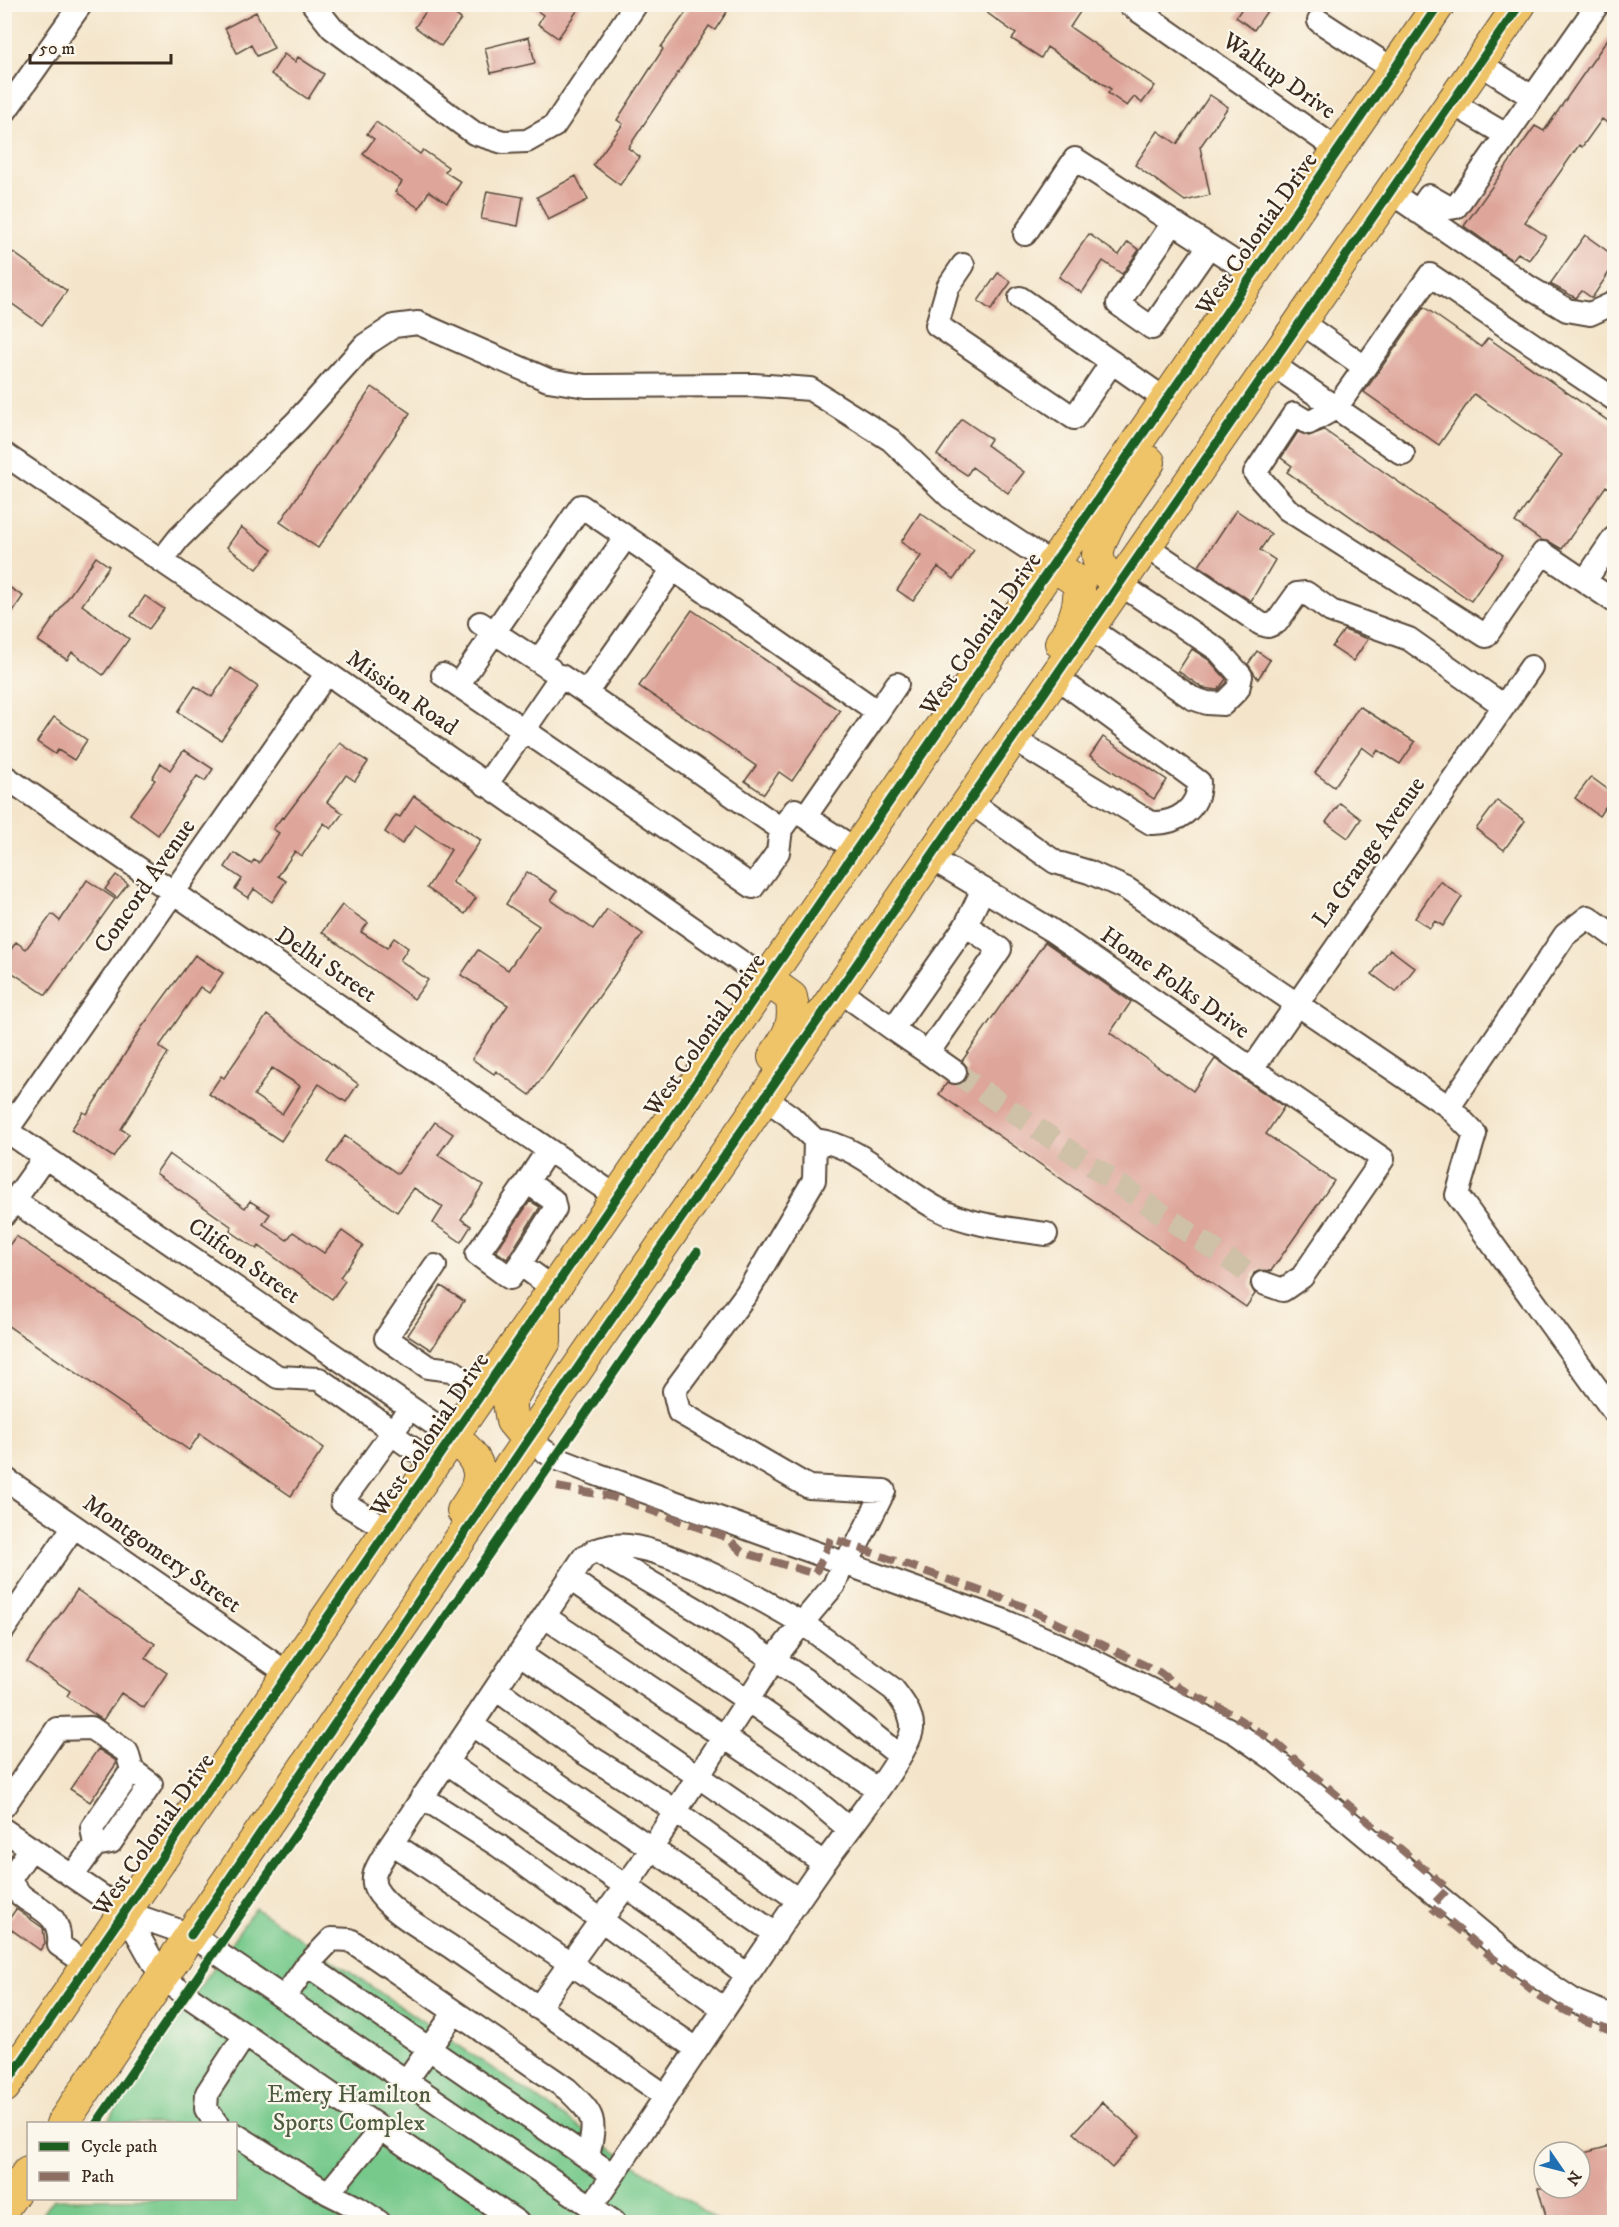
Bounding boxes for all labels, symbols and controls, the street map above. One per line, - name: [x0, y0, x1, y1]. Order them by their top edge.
- street label: Walkup Drive: [1216, 25, 1342, 126]
- scale bar: [30, 27, 171, 65]
- text: 50 m: [39, 38, 75, 60]
- street label: West Colonial Drive: [1189, 146, 1325, 322]
- street label: West Colonial Drive: [913, 546, 1049, 722]
- street label: Mission Road: [340, 644, 464, 742]
- street label: La Grange Avenue: [1306, 771, 1432, 933]
- street label: Concord Avenue: [88, 813, 202, 959]
- street label: Delhi Street: [270, 920, 383, 1010]
- street label: Home Folks Drive: [1094, 920, 1256, 1046]
- street label: West Colonial Drive: [637, 947, 773, 1123]
- street label: Clifton Street: [182, 1211, 306, 1311]
- street label: West Colonial Drive: [363, 1347, 496, 1524]
- street label: Montgomery Street: [77, 1488, 247, 1620]
- street label: West Colonial Drive: [86, 1747, 222, 1923]
- park label: Emery Hamilton Sports Complex: [267, 2080, 431, 2138]
- legend: [27, 2122, 237, 2200]
- text: Cycle path: [81, 2136, 158, 2158]
- north arrow: [1532, 2140, 1592, 2200]
- text: Path: [81, 2166, 115, 2188]
- text: N: [1562, 2167, 1585, 2189]

